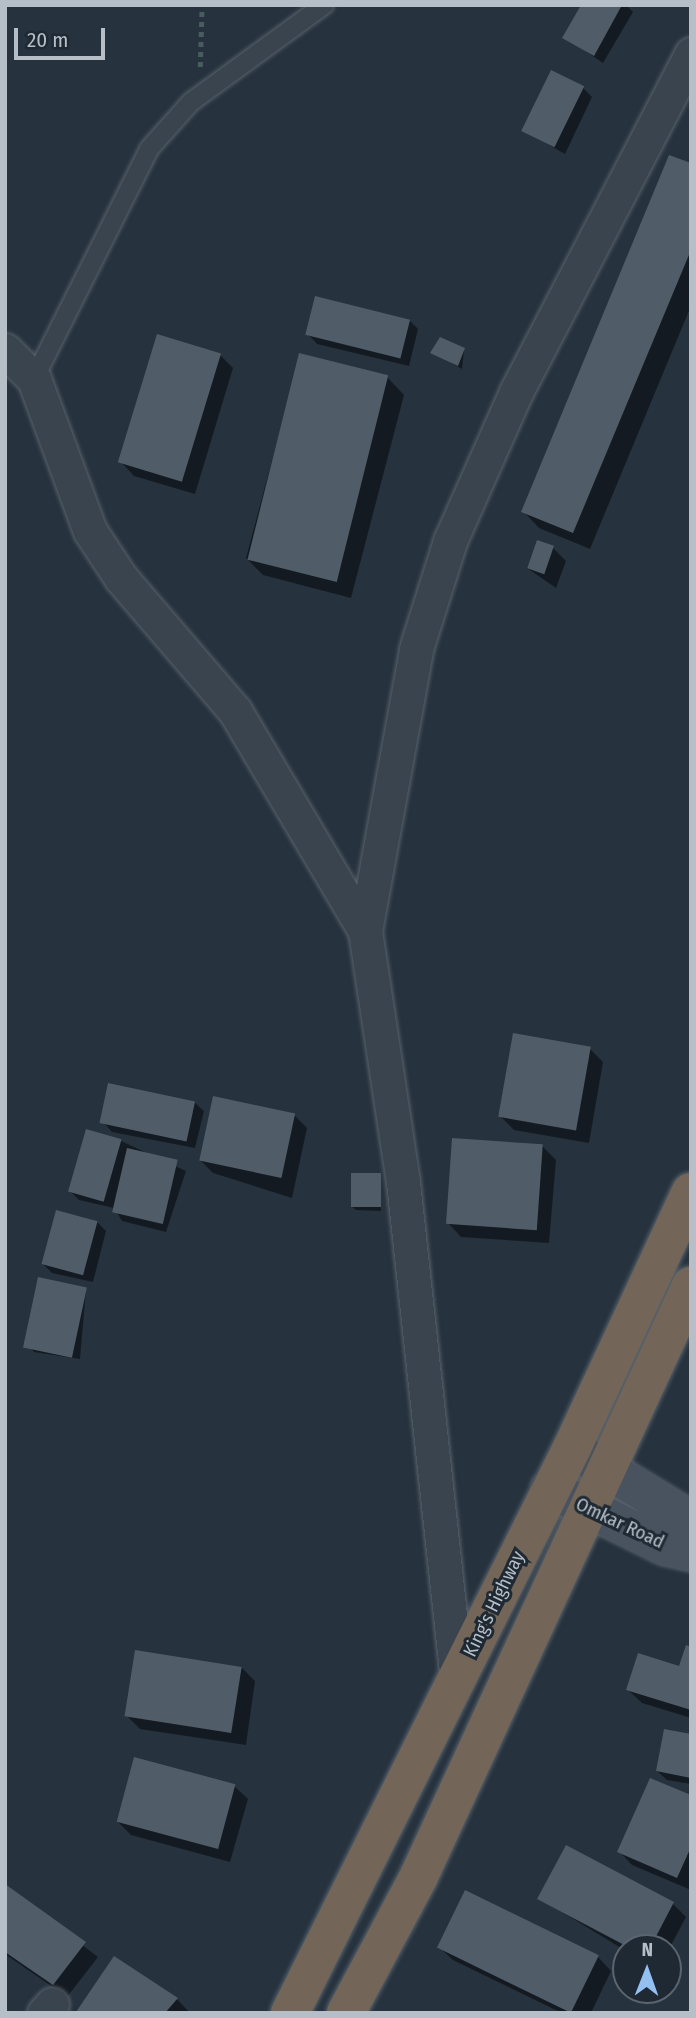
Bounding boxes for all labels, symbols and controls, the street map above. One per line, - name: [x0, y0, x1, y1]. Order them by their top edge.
- scale bar: [18, 14, 108, 58]
- text: 20 m: [27, 27, 68, 53]
- street label: Omkar Road: [572, 1493, 668, 1553]
- street label: King's Highway: [459, 1547, 529, 1661]
- north arrow: [612, 1934, 682, 2004]
- text: N: [641, 1938, 653, 1961]

